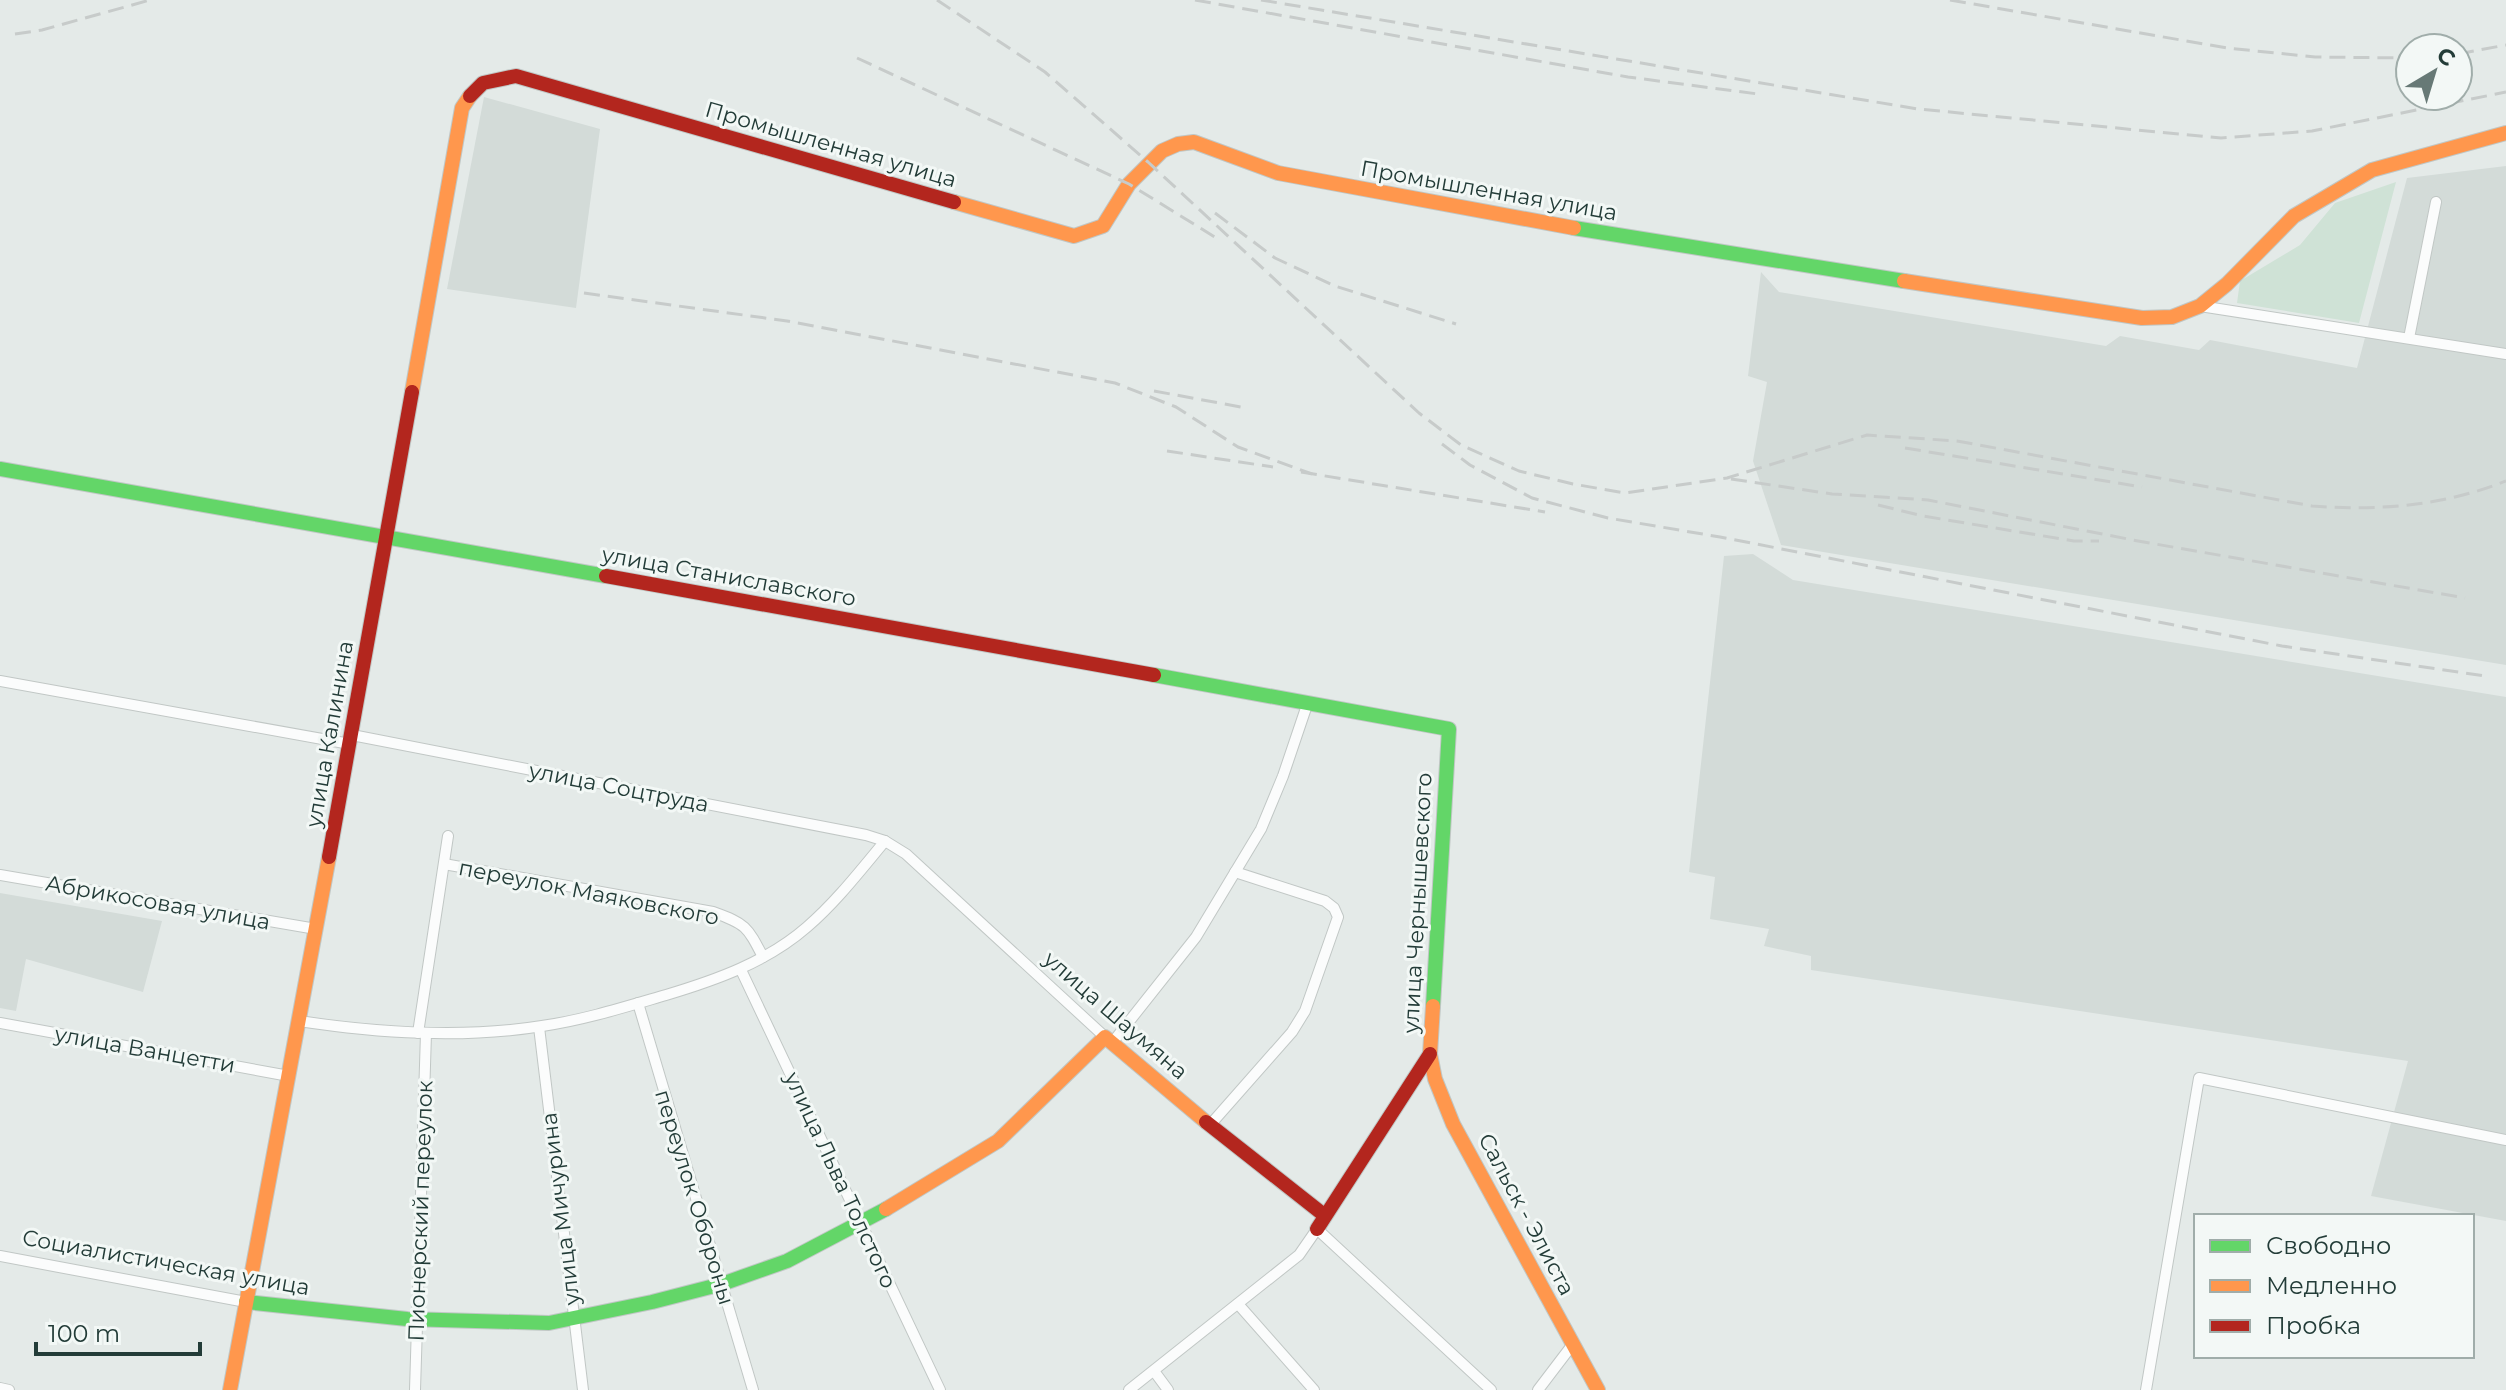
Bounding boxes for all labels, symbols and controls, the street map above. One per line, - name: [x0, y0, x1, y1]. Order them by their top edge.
- north arrow: [2394, 32, 2474, 112]
- text: С: [2431, 41, 2461, 72]
- street label: Промышленная улица: [702, 96, 960, 193]
- street label: Промышленная улица: [1358, 155, 1619, 226]
- street label: улица Станиславского: [599, 541, 858, 612]
- street label: улица Калинина: [300, 639, 359, 831]
- street label: улица Соцтруда: [526, 757, 711, 818]
- street label: улица Чернышевского: [1397, 772, 1438, 1035]
- street label: переулок Маяковского: [456, 854, 722, 931]
- street label: Абрикосовая улица: [44, 869, 272, 936]
- street label: улица Шаумяна: [1037, 945, 1193, 1085]
- street label: улица Ванцетти: [51, 1020, 237, 1079]
- street label: улица Льва Толстого: [778, 1067, 903, 1293]
- street label: Пионерский переулок: [402, 1080, 439, 1342]
- street label: переулок Обороны: [649, 1086, 740, 1308]
- street label: улица Мичурина: [535, 1111, 586, 1308]
- street label: Сальск - Элиста: [1473, 1129, 1581, 1300]
- legend: [2194, 1214, 2474, 1358]
- street label: Социалистическая улица: [20, 1224, 312, 1301]
- text: Свободно: [2266, 1231, 2391, 1260]
- text: Медленно: [2266, 1271, 2397, 1300]
- scale bar: [36, 1306, 200, 1356]
- text: Пробка: [2266, 1311, 2361, 1340]
- text: 100 m: [48, 1319, 120, 1348]

